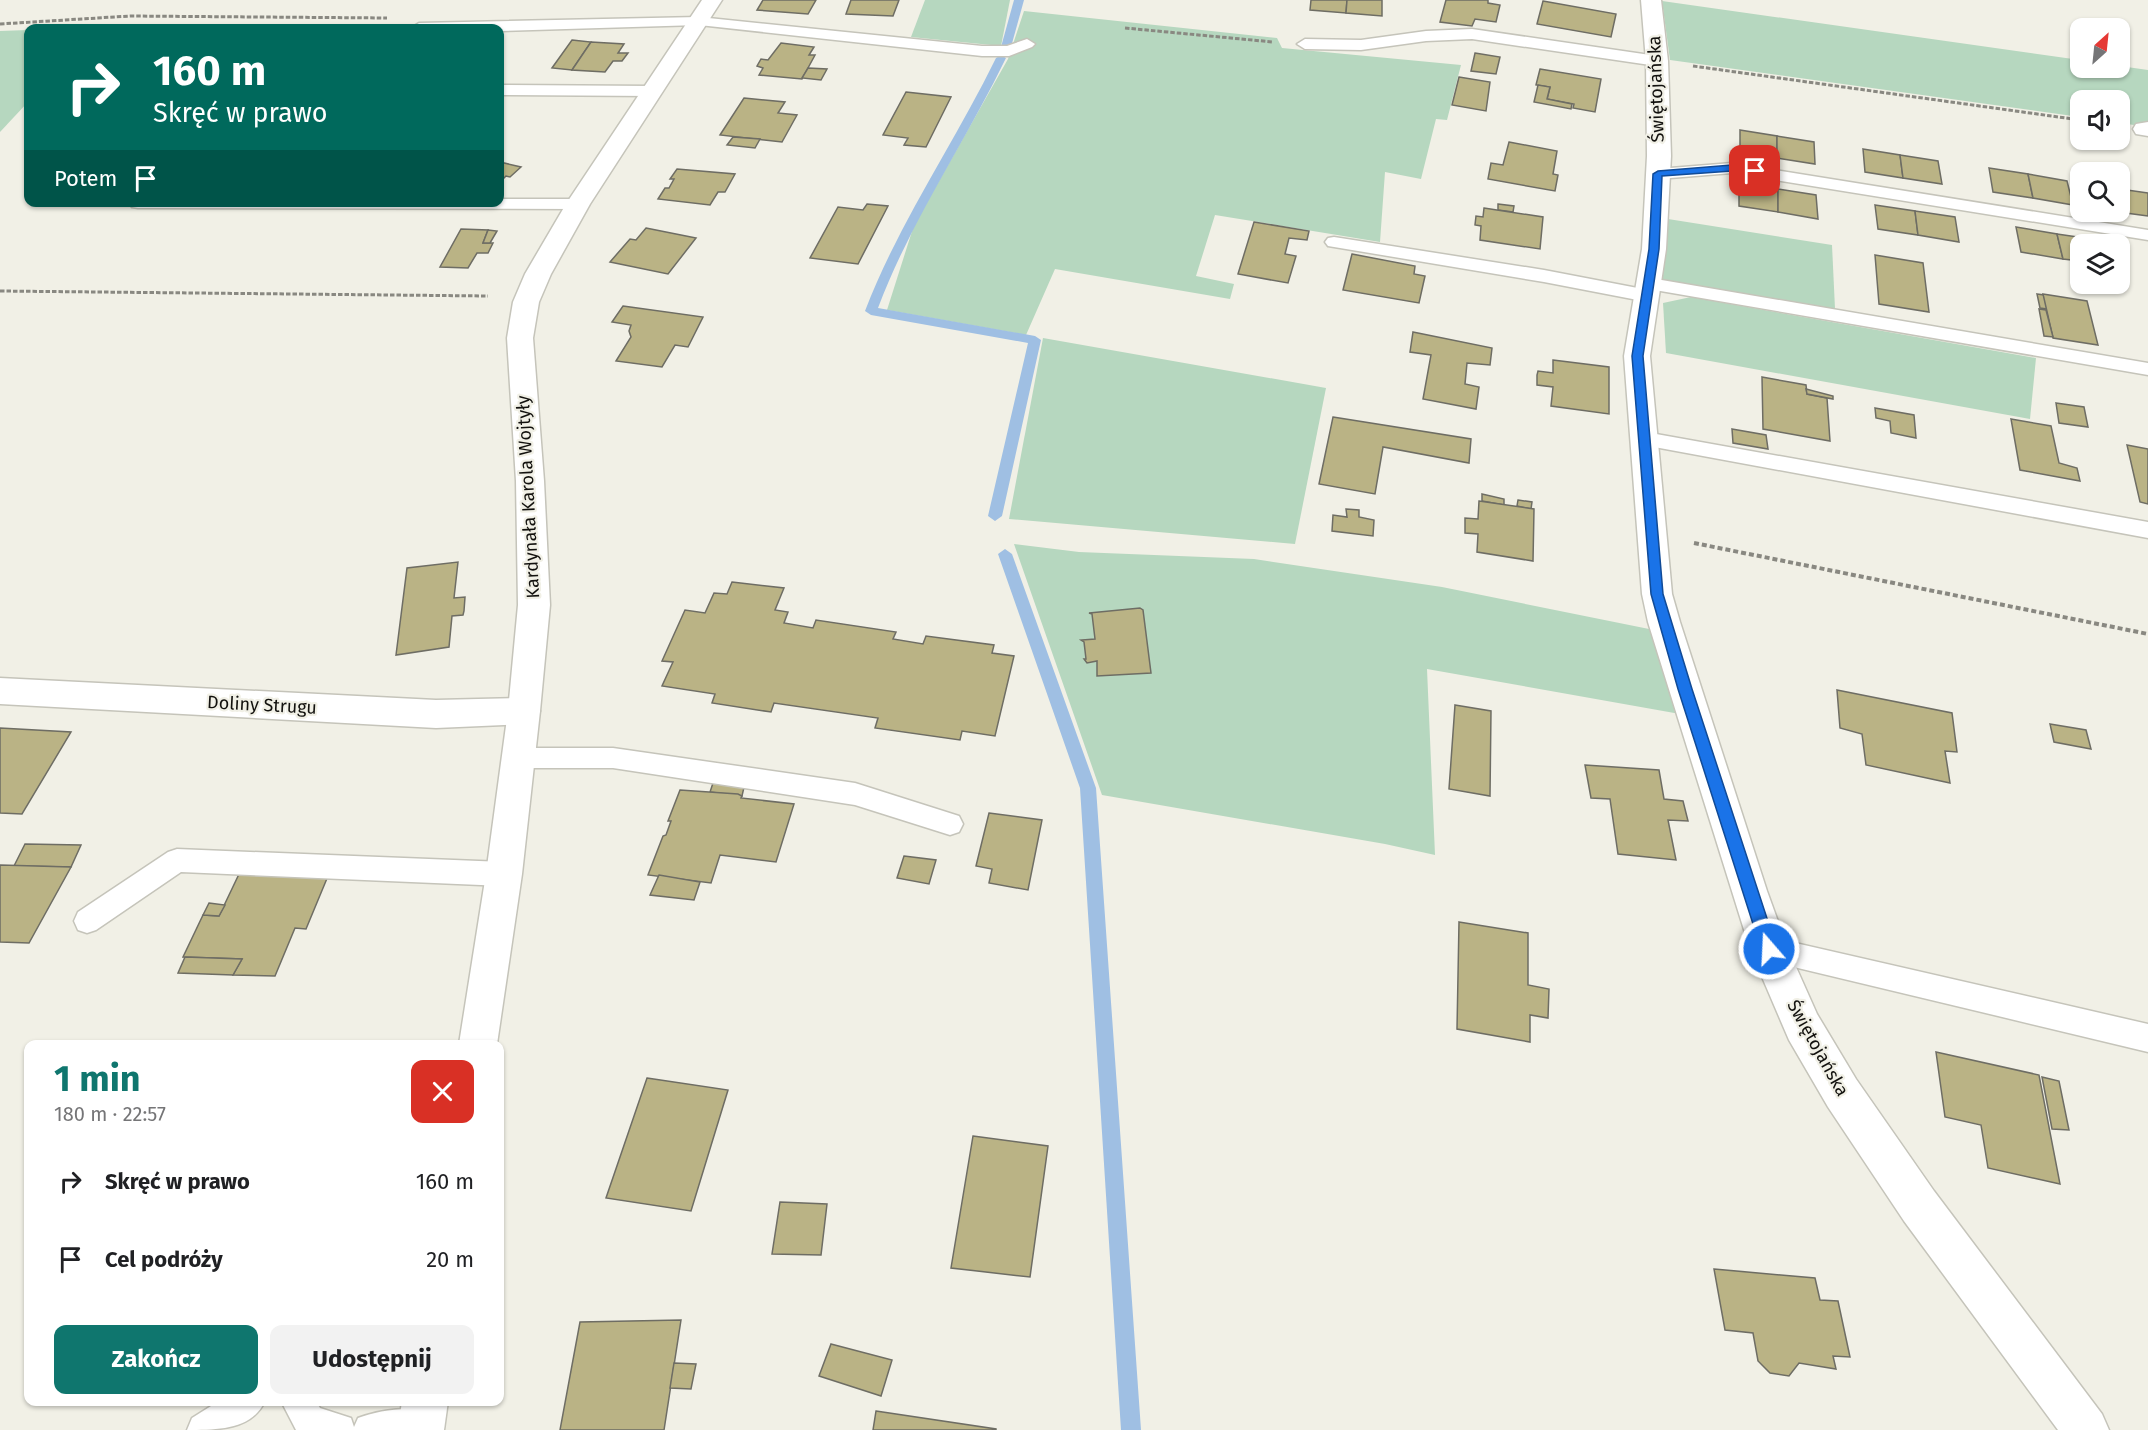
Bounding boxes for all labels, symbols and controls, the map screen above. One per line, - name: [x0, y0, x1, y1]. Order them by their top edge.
- north arrow: [2070, 18, 2130, 78]
- map controls: [2070, 18, 2130, 294]
- street label: Świętojańska: [1642, 35, 1669, 143]
- text: 160 m: [153, 46, 266, 96]
- icon: right: [54, 48, 132, 126]
- button: sound: [2070, 90, 2130, 150]
- text: Skręć w prawo: [153, 97, 328, 129]
- pin: [1729, 145, 1780, 196]
- icon: arrive: [1738, 154, 1771, 187]
- icon: arrive: [129, 162, 162, 195]
- button: search: [2070, 162, 2130, 222]
- text: Potem: [54, 165, 117, 192]
- button: layers: [2070, 234, 2130, 294]
- street label: Kardynała Karola Wojtyły: [512, 395, 544, 599]
- street label: Doliny Strugu: [207, 691, 317, 719]
- position arrow: [1737, 917, 1801, 981]
- street label: Świętojańska: [1782, 995, 1854, 1100]
- text: 1 min: [54, 1057, 141, 1101]
- button: close: [411, 1060, 474, 1123]
- text: 180 m · 22:57: [54, 1102, 166, 1126]
- icon: right: [54, 1165, 87, 1198]
- text: Skręć w prawo: [105, 1168, 250, 1195]
- text: 160 m: [416, 1168, 474, 1195]
- icon: arrive: [54, 1243, 87, 1276]
- text: Cel podróży: [105, 1246, 223, 1273]
- text: 20 m: [426, 1246, 474, 1273]
- button: Zakończ: [54, 1325, 258, 1394]
- button: Udostępnij: [270, 1325, 474, 1394]

